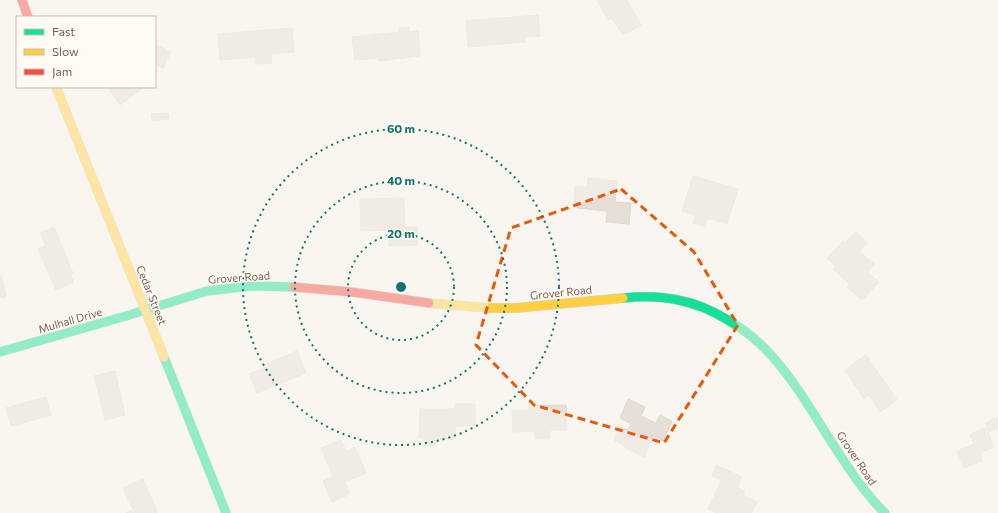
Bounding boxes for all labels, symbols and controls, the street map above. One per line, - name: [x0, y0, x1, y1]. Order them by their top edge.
- legend: [16, 16, 156, 88]
- text: Fast: [52, 24, 75, 38]
- text: Slow: [52, 44, 79, 58]
- text: Jam: [52, 64, 72, 79]
- text: 60 m: [387, 121, 415, 135]
- text: 40 m: [387, 173, 415, 187]
- text: 20 m: [387, 226, 415, 240]
- street label: Cedar Street: [134, 263, 170, 327]
- street label: Grover Road: [208, 268, 270, 286]
- centre of rings: [394, 280, 408, 294]
- street label: Grover Road: [529, 282, 593, 302]
- street label: Mulhall Drive: [37, 305, 104, 335]
- street label: Grover Road: [834, 429, 880, 487]

